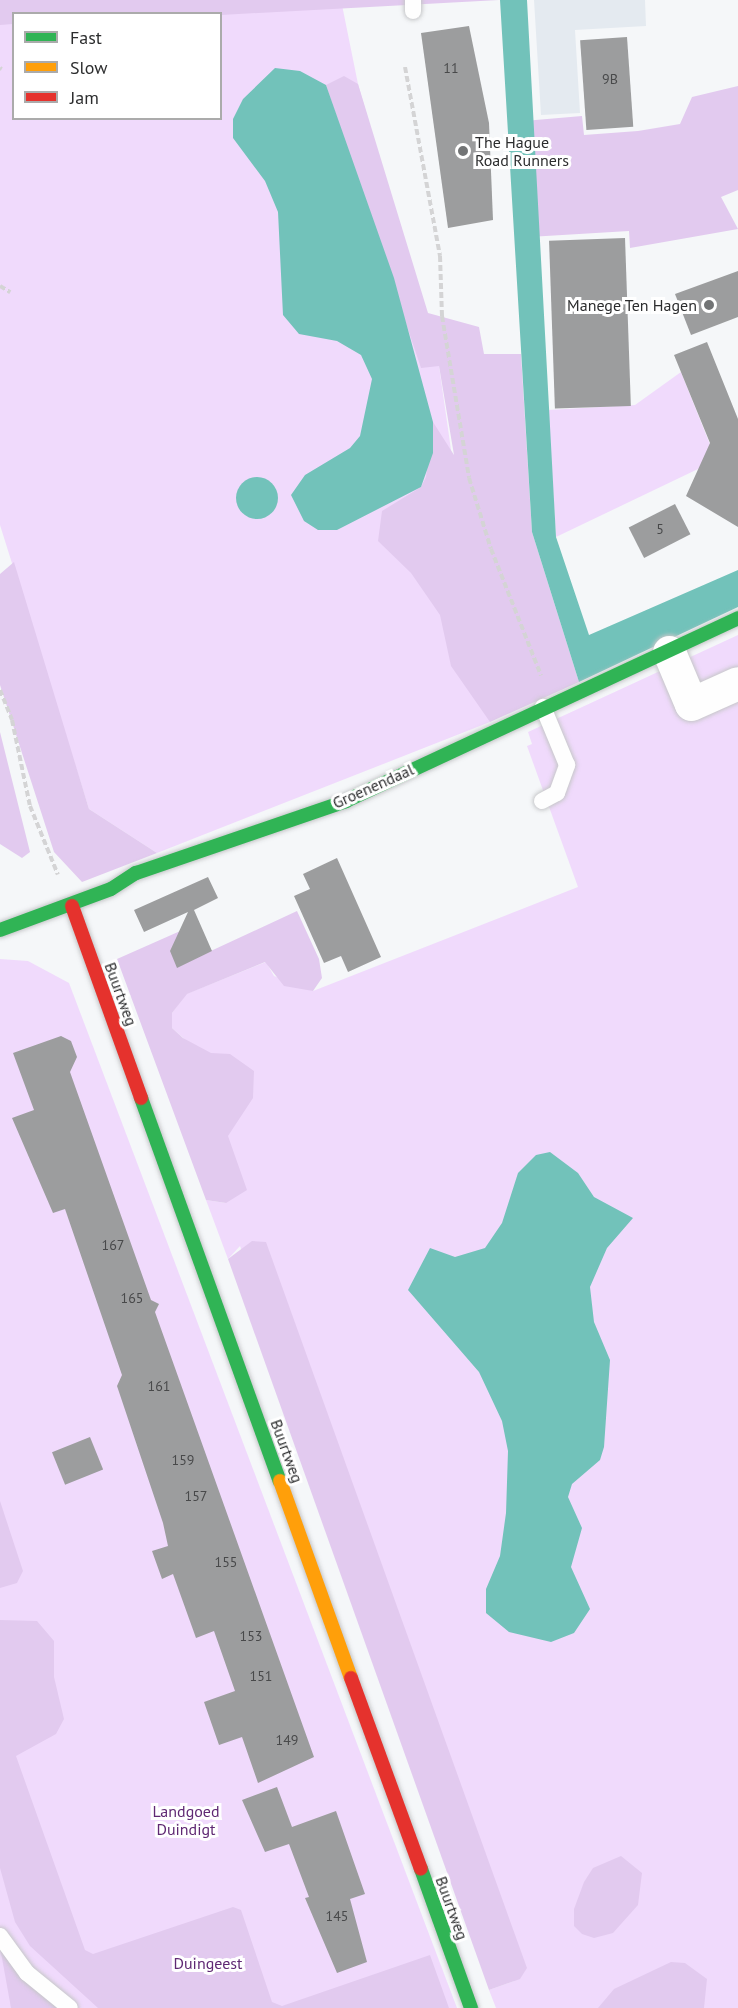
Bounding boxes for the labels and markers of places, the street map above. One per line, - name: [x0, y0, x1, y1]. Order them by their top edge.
- place label: The Hague Road Runners: [475, 132, 569, 170]
- marker: The Hague Road Runners: [456, 144, 470, 158]
- place label: Manege Ten Hagen: [567, 295, 697, 315]
- marker: Manege Ten Hagen: [702, 298, 716, 312]

